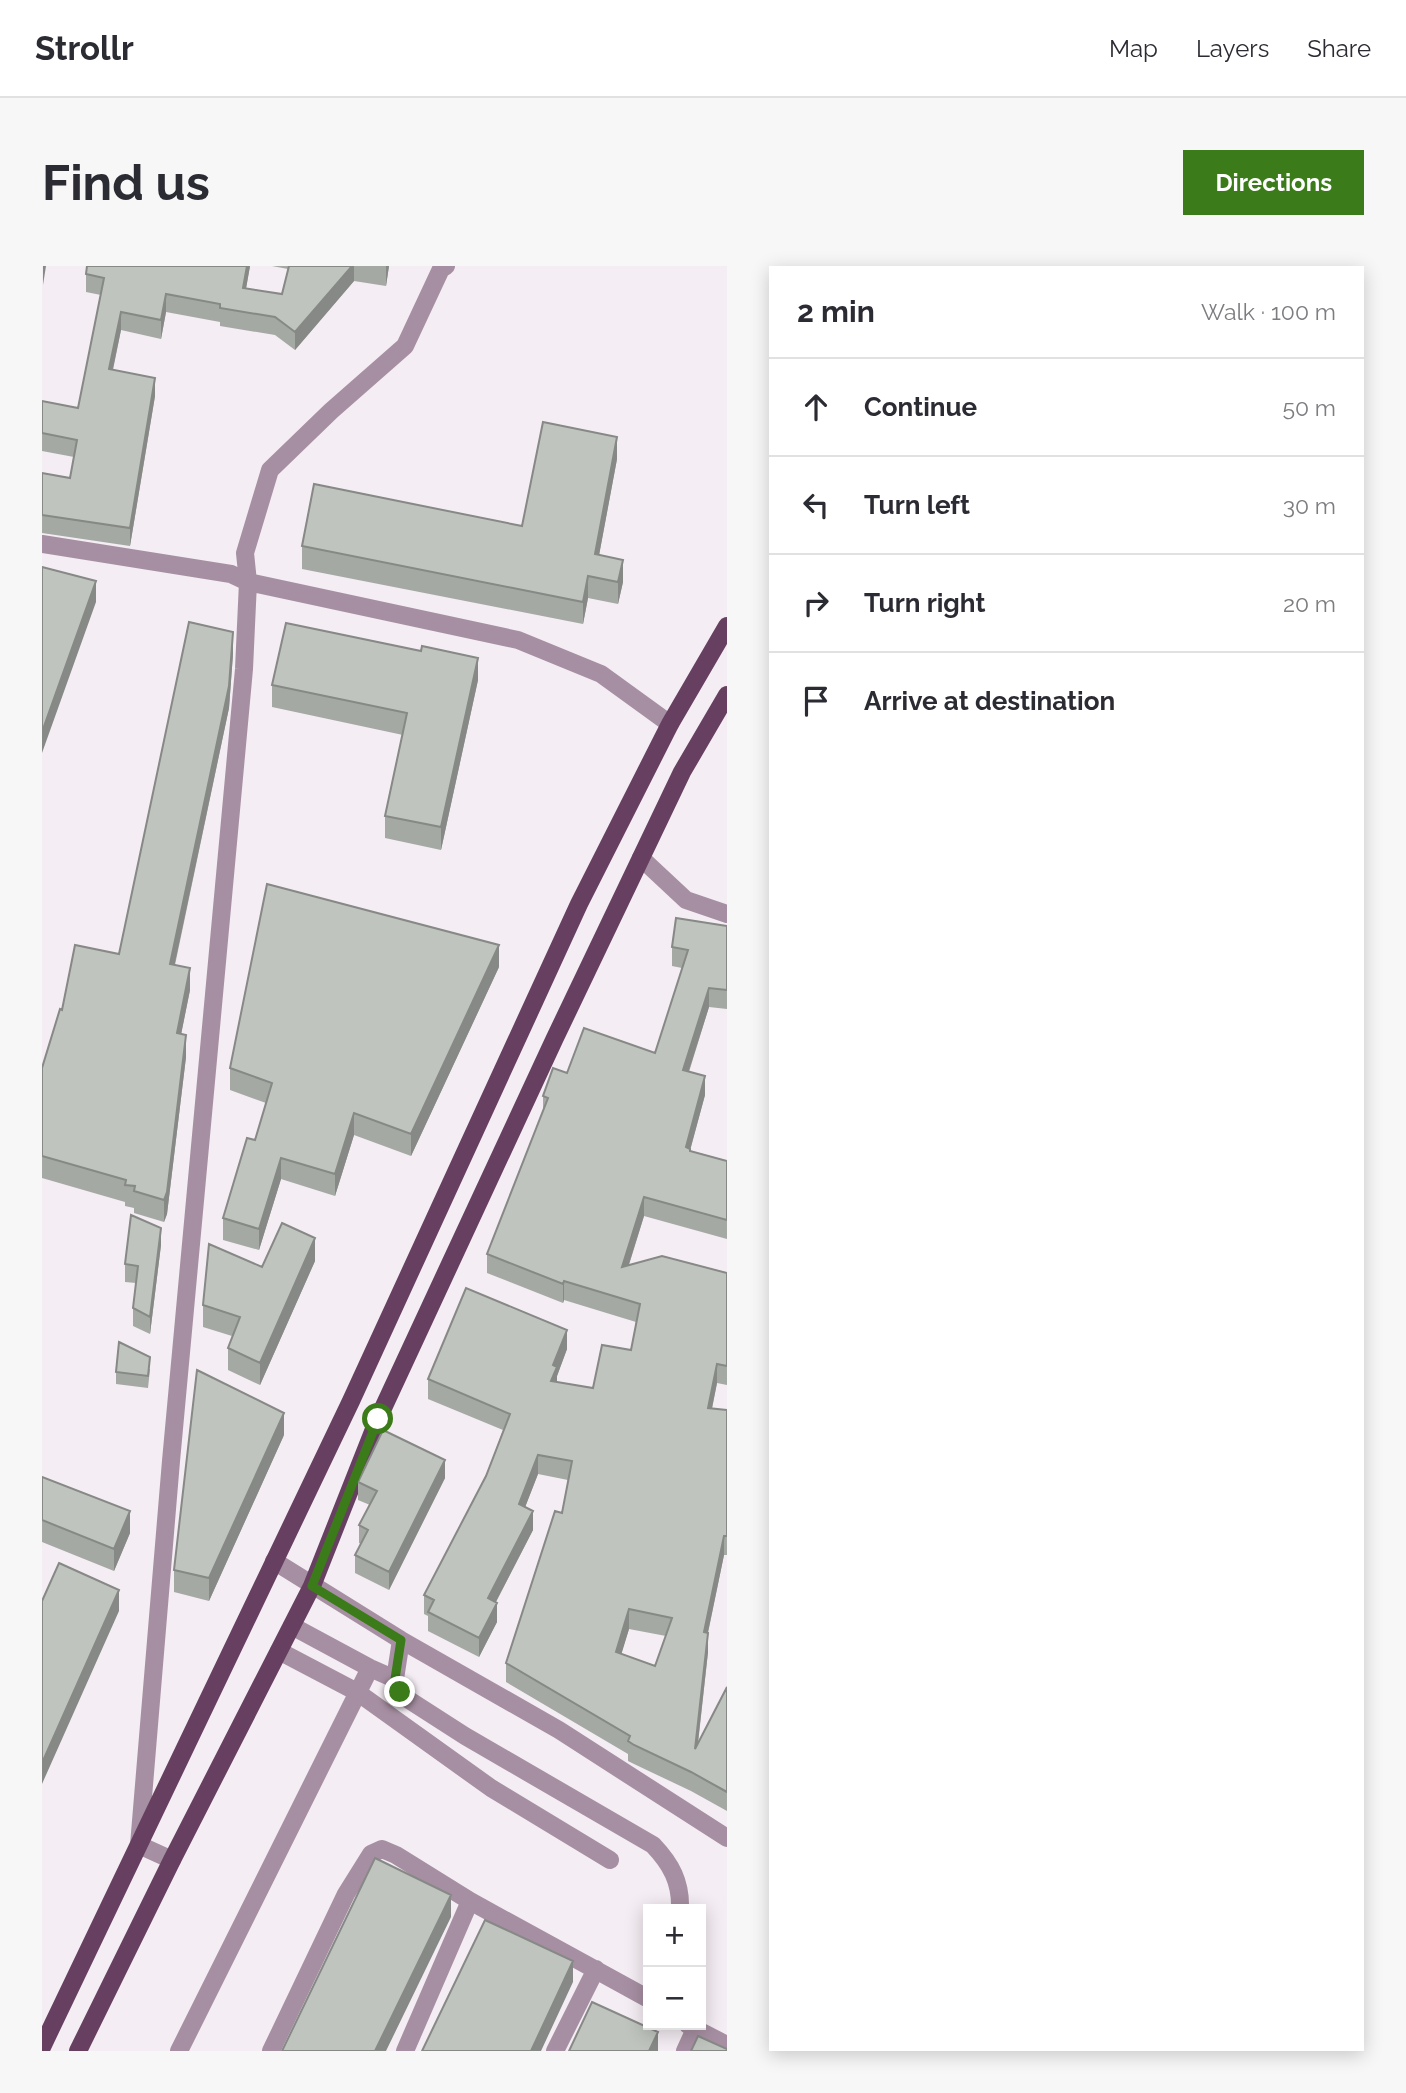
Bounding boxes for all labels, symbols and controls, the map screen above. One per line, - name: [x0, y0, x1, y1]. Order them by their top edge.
- text: Strollr: [35, 29, 134, 68]
- text: Map: [1109, 34, 1158, 63]
- text: Layers: [1196, 34, 1269, 63]
- text: Share: [1307, 34, 1371, 63]
- button: Directions: [1183, 150, 1364, 215]
- text: Find us: [42, 154, 210, 211]
- text: 2 min: [797, 294, 875, 329]
- text: Walk · 100 m: [1201, 298, 1336, 325]
- icon: ahead: [797, 388, 835, 426]
- text: Continue: [864, 392, 977, 422]
- text: 50 m: [1282, 394, 1336, 421]
- icon: left: [797, 486, 835, 524]
- text: Turn left: [864, 490, 970, 520]
- text: 30 m: [1283, 492, 1336, 519]
- icon: right: [797, 584, 835, 622]
- text: Turn right: [864, 588, 985, 618]
- text: 20 m: [1283, 590, 1336, 617]
- icon: arrive: [797, 682, 835, 720]
- text: Arrive at destination: [864, 686, 1115, 716]
- route start: [362, 1403, 393, 1434]
- route end: [384, 1676, 415, 1707]
- map controls: [643, 1904, 706, 2030]
- button: +: [643, 1904, 706, 1967]
- button: −: [643, 1967, 706, 2030]

